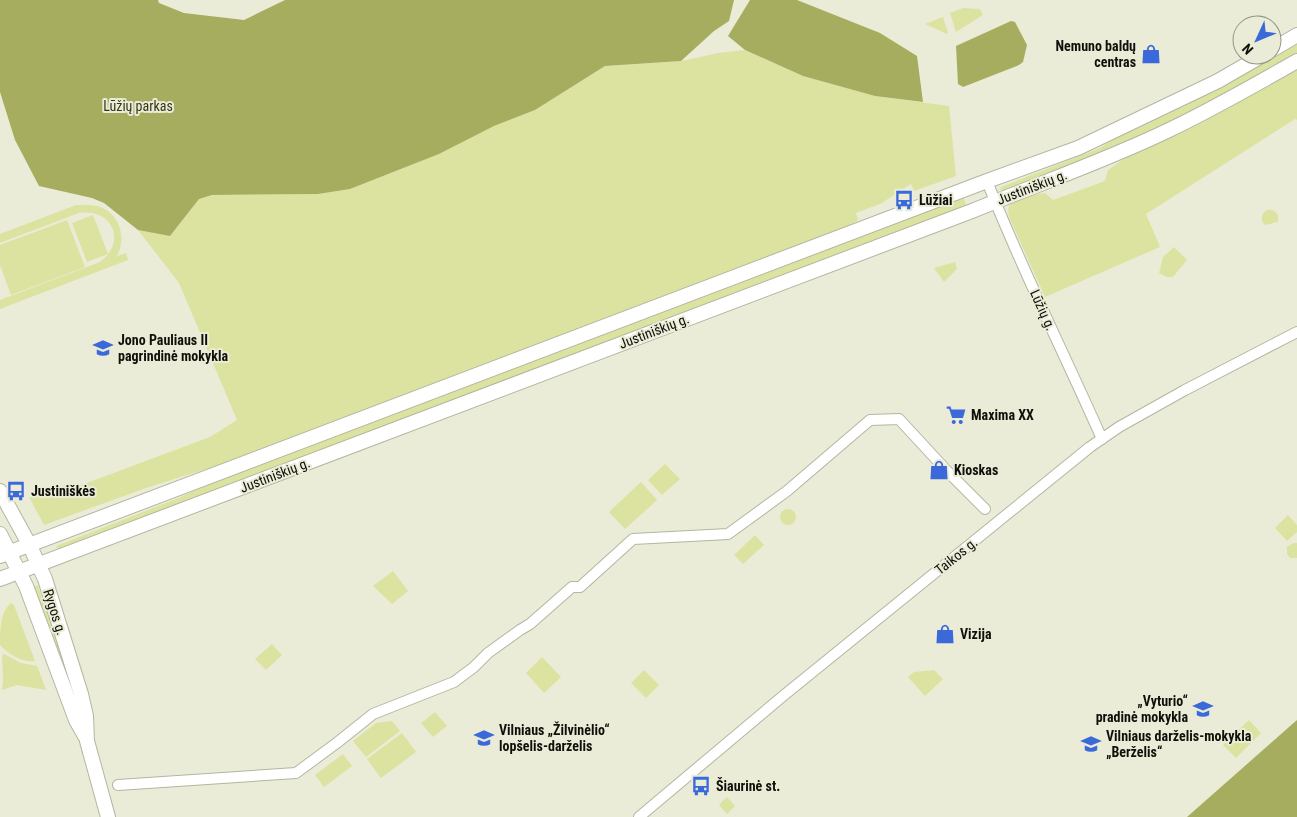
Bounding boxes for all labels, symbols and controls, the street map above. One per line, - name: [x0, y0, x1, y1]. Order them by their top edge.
- north arrow: [1232, 15, 1282, 65]
- place label: Nemuno baldų centras: [1056, 38, 1136, 70]
- text: N: [1239, 40, 1256, 58]
- shop icon: Nemuno baldų centras: [1140, 43, 1162, 65]
- park label: Lūžių parkas: [103, 98, 173, 114]
- street label: Justiniškių g.: [995, 166, 1069, 208]
- bus stop icon: Lūžiai: [893, 189, 915, 211]
- place label: Lūžiai: [919, 192, 952, 208]
- street label: Lūžių g.: [1027, 287, 1059, 333]
- street label: Justiniškių g.: [617, 310, 691, 352]
- place label: Jono Pauliaus II pagrindinė mokykla: [118, 332, 228, 364]
- school or university icon: Jono Pauliaus II pagrindinė mokykla: [92, 337, 114, 359]
- supermarket icon: Maxima XX: [945, 404, 967, 426]
- place label: Maxima XX: [971, 407, 1034, 423]
- street label: Justiniškių g.: [238, 454, 312, 496]
- shop icon: Kioskas: [928, 459, 950, 481]
- place label: Kioskas: [954, 462, 998, 478]
- bus stop icon: Justiniškės: [5, 480, 27, 502]
- place label: Justiniškės: [31, 483, 95, 499]
- street label: Taikos g.: [932, 534, 980, 578]
- street label: Rygos g.: [40, 587, 70, 637]
- shop icon: Vizija: [934, 623, 956, 645]
- place label: Vizija: [960, 626, 992, 642]
- place label: „Vyturio“ pradinė mokykla: [1096, 693, 1188, 725]
- school or university icon: „Vyturio“ pradinė mokykla: [1192, 698, 1214, 720]
- place label: Vilniaus „Žilvinėlio“ lopšelis-darželis: [499, 721, 610, 754]
- school or university icon: Vilniaus „Žilvinėlio“ lopšelis-darželis: [473, 727, 495, 749]
- place label: Vilniaus darželis-mokykla „Berželis“: [1106, 728, 1252, 760]
- school or university icon: Vilniaus darželis-mokykla „Berželis“: [1080, 733, 1102, 755]
- bus stop icon: Šiaurinė st.: [690, 775, 712, 797]
- place label: Šiaurinė st.: [716, 777, 780, 794]

